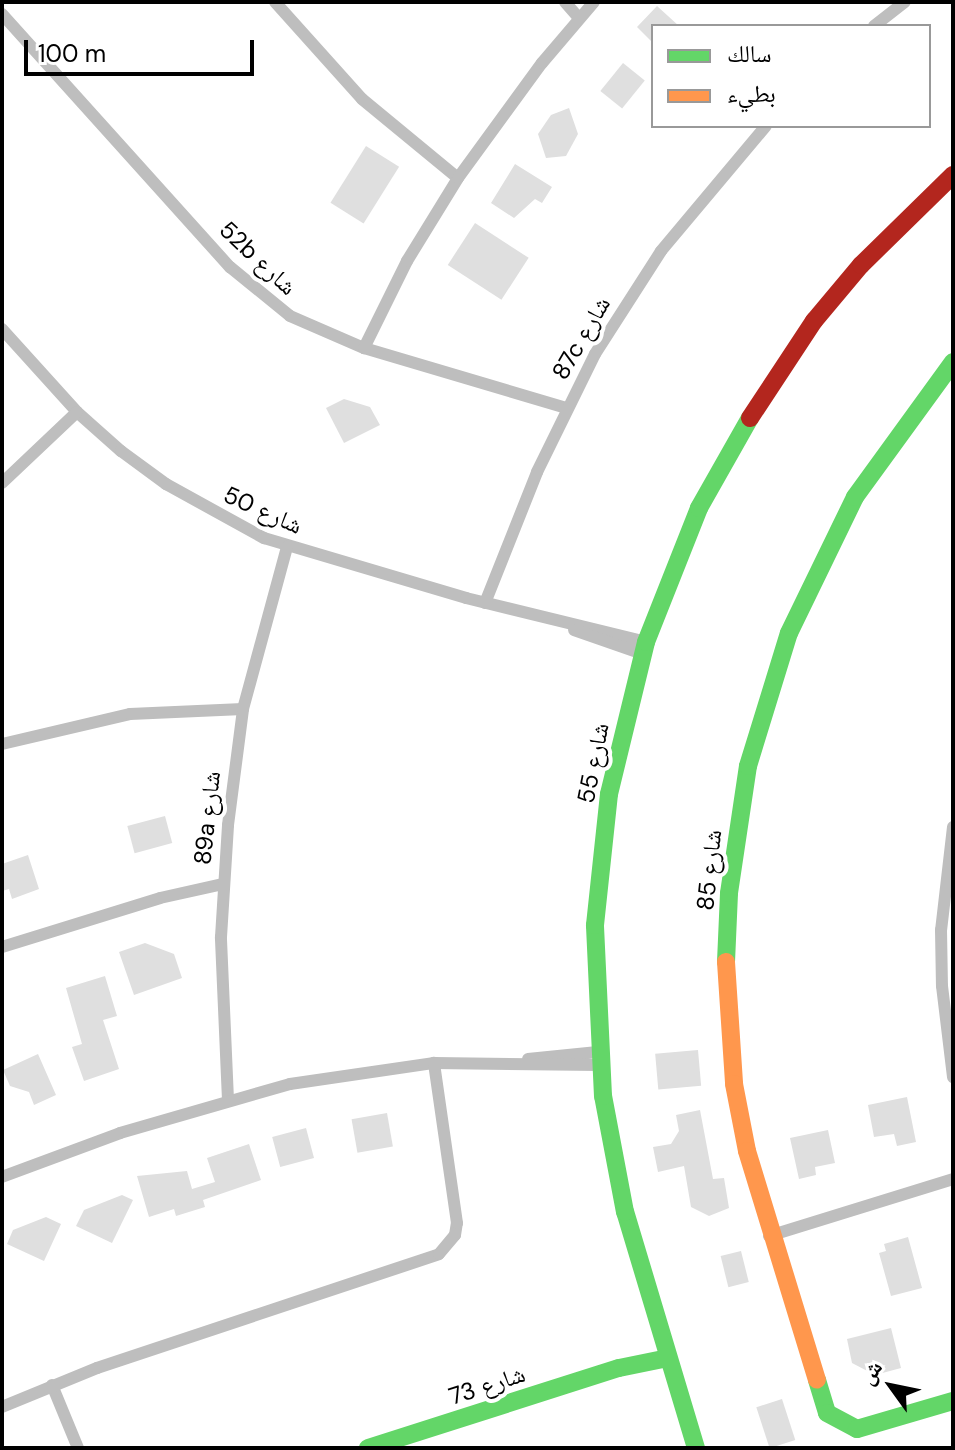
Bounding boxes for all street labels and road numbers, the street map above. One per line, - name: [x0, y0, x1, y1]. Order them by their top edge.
- street label: 52b شارع: [213, 215, 303, 301]
- street label: 87c شارع: [546, 291, 616, 385]
- street label: شارع 50: [219, 480, 307, 540]
- street label: شارع 55: [571, 720, 615, 806]
- street label: 89a شارع: [188, 770, 226, 866]
- street label: شارع 85: [690, 828, 728, 912]
- street label: شارع 73: [445, 1359, 529, 1411]

